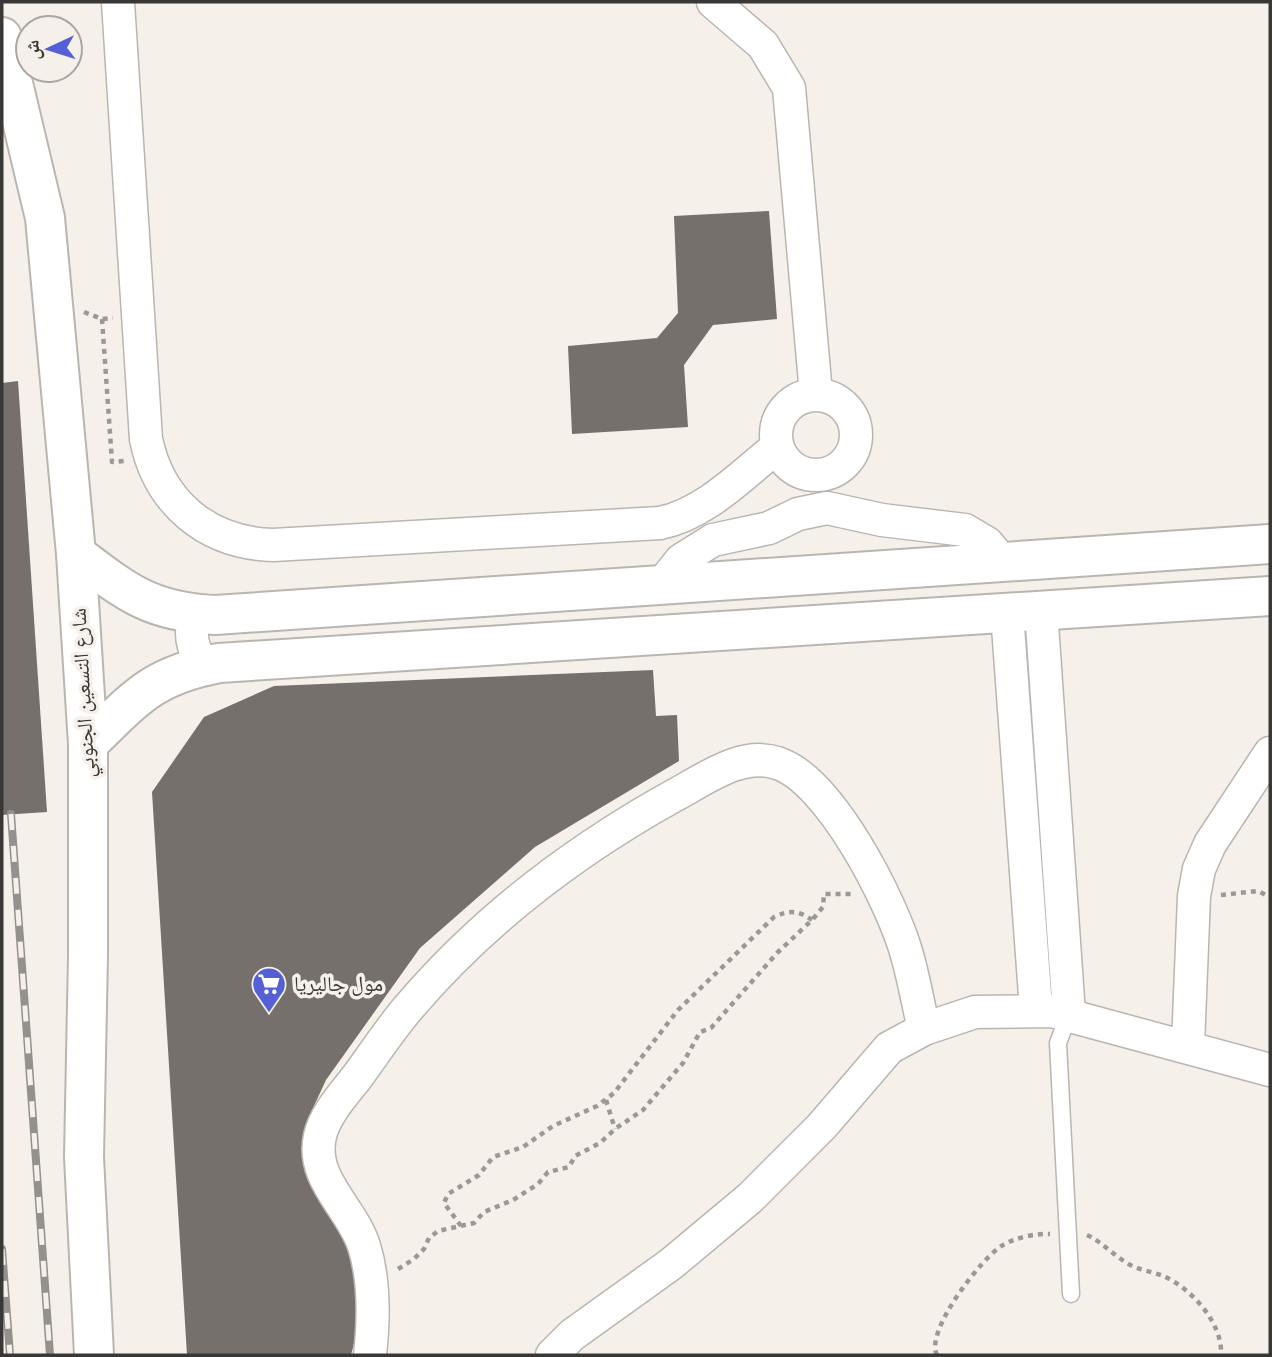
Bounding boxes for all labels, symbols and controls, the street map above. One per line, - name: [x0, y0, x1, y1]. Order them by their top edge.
- north arrow: [14, 14, 84, 84]
- text: ش: [20, 39, 45, 61]
- street label: شارع التسعين الجنوبي: [66, 607, 104, 779]
- supermarket icon: مول جاليريا: [250, 965, 288, 1014]
- place label: مول جاليريا: [294, 971, 383, 996]

